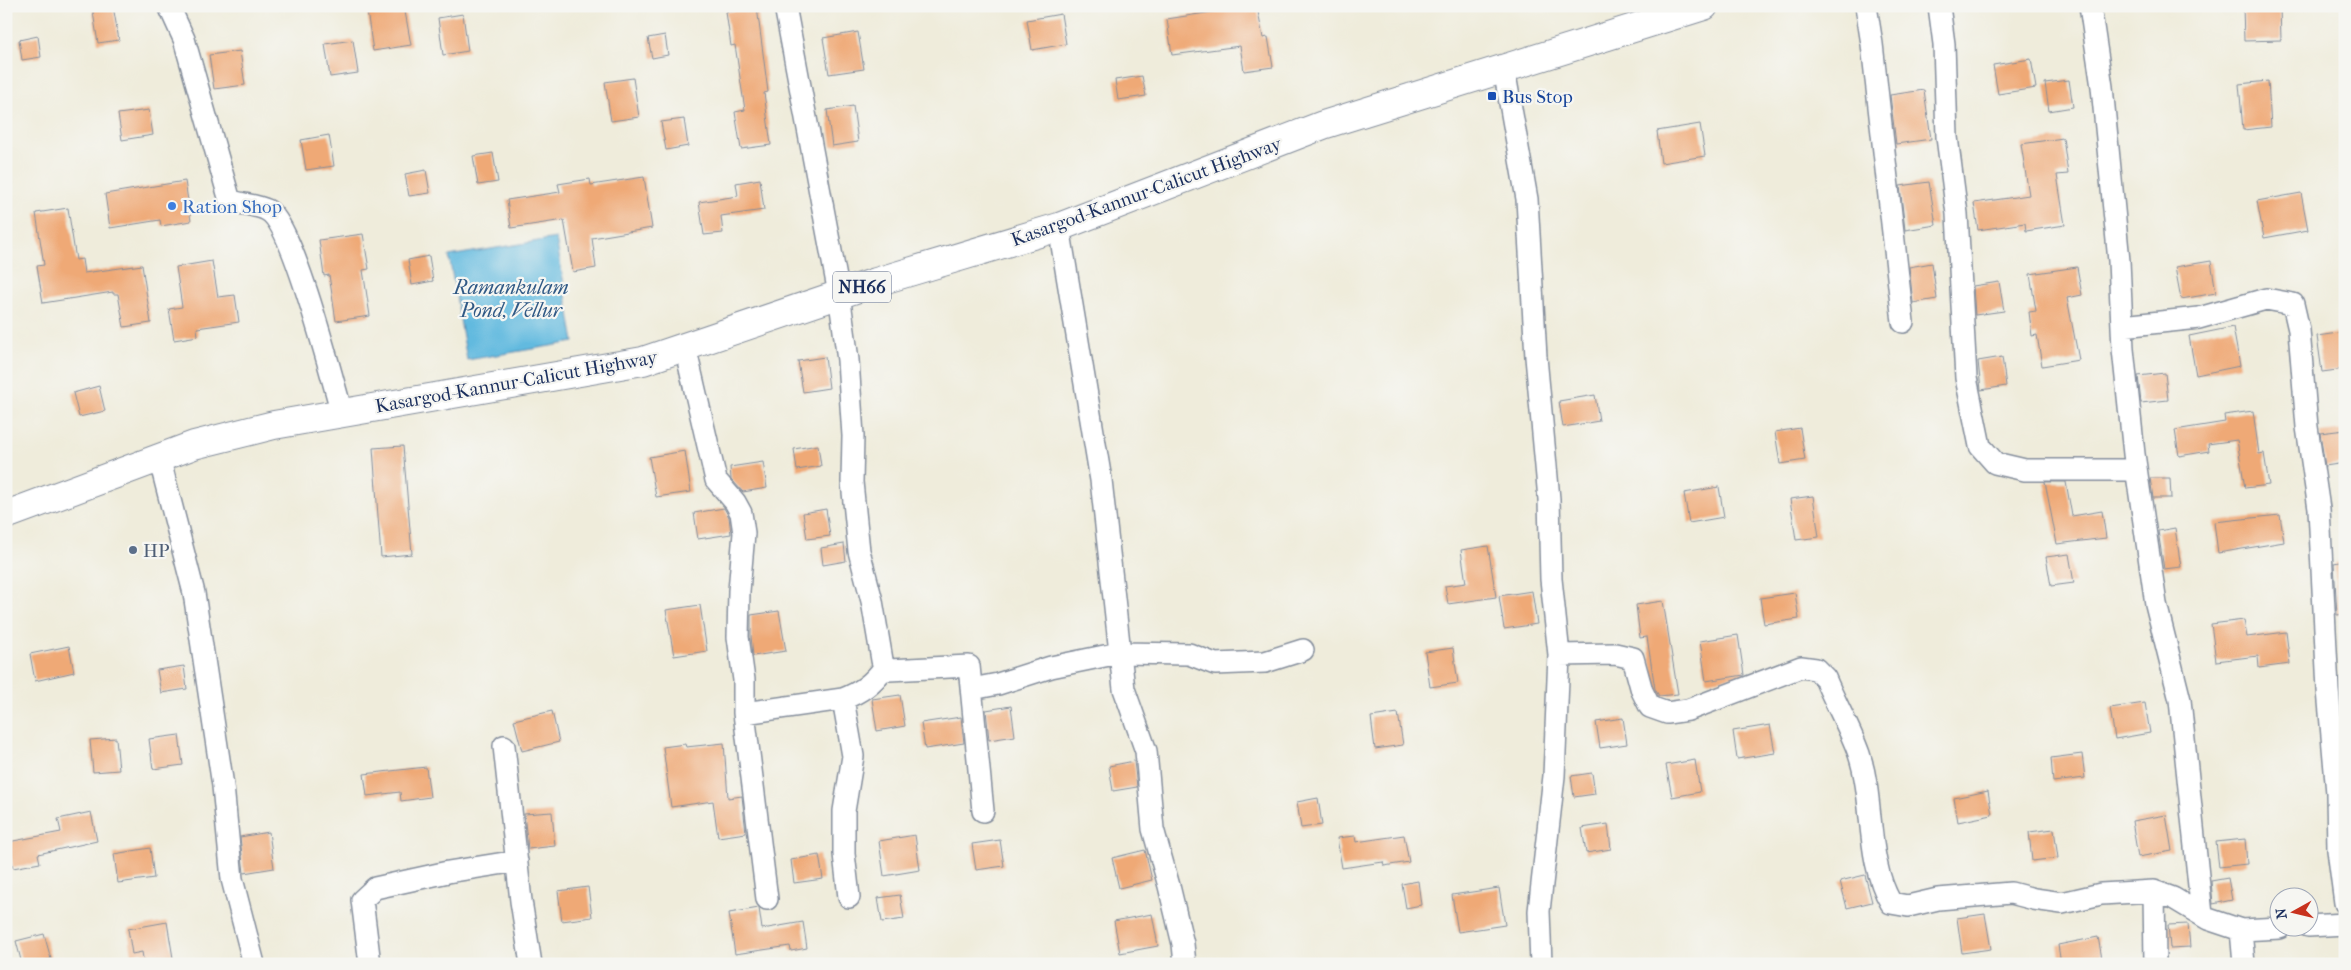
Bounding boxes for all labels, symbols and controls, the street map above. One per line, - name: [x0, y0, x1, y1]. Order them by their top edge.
- place label: Bus Stop: [1502, 86, 1573, 108]
- marker: Bus Stop: [1486, 90, 1498, 102]
- street label: Kasargod-Kannur-Calicut Highway: [1008, 132, 1285, 251]
- place label: Ration Shop: [182, 196, 282, 218]
- marker: Ration Shop: [166, 200, 178, 212]
- road number: NH66: [833, 272, 891, 302]
- water label: Ramankulam Pond, Vellur: [451, 276, 569, 322]
- street label: Kasargod-Kannur-Calicut Highway: [374, 346, 660, 418]
- place label: HP: [143, 540, 170, 562]
- marker: HP: [127, 544, 139, 556]
- north arrow: [2268, 888, 2318, 938]
- text: N: [2272, 907, 2291, 920]

